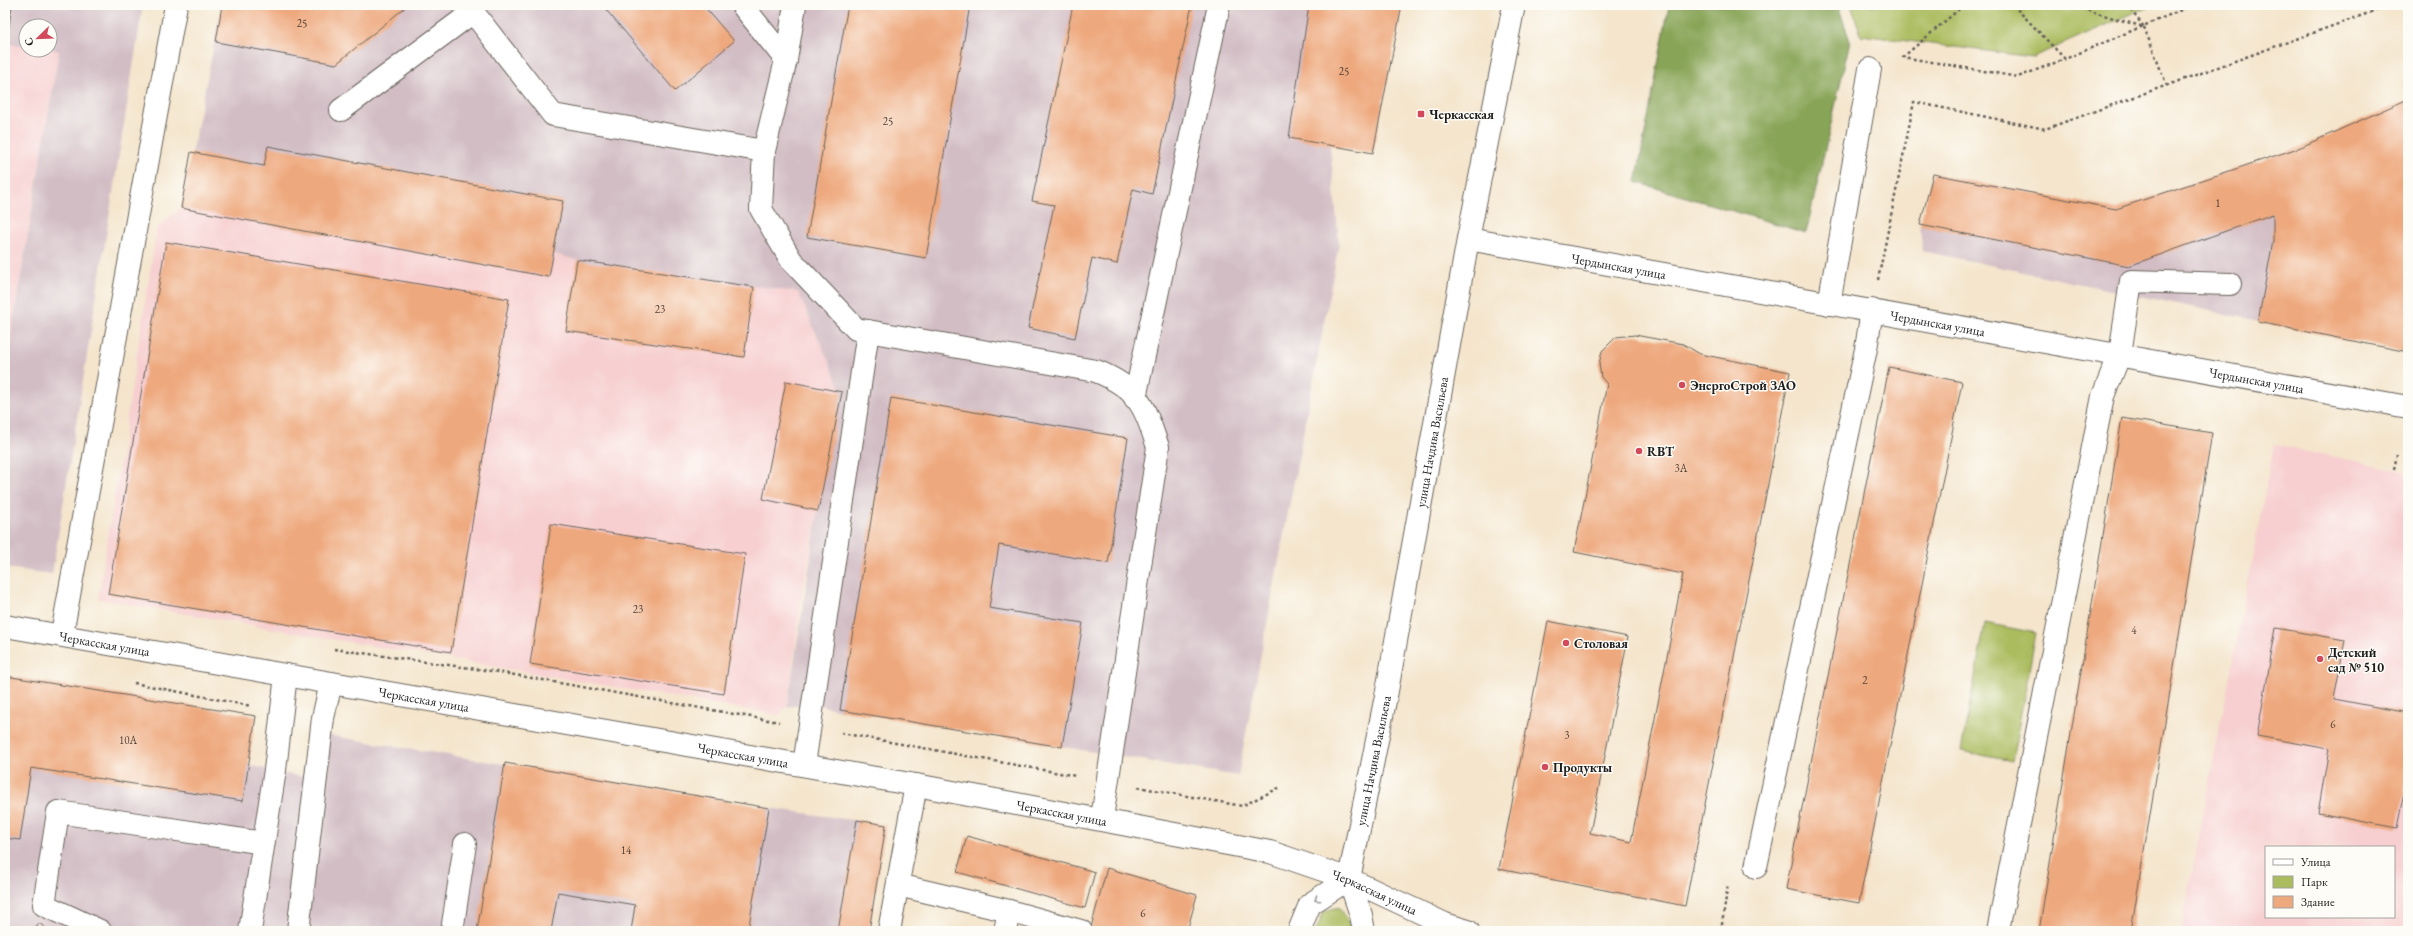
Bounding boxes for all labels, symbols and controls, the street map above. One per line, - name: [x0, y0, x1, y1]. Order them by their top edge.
- house number: 25: [297, 16, 307, 30]
- north arrow: [18, 18, 58, 58]
- text: С: [21, 35, 37, 48]
- house number: 25: [1339, 64, 1349, 78]
- place label: Черкасская: [1429, 106, 1494, 123]
- marker: Черкасская: [1416, 109, 1426, 119]
- house number: 25: [883, 114, 893, 128]
- house number: 1: [2215, 196, 2221, 210]
- street label: Чердынская улица: [1570, 249, 1668, 283]
- house number: 23: [655, 302, 665, 316]
- street label: Чердынская улица: [1889, 306, 1987, 340]
- street label: Чердынская улица: [2208, 363, 2306, 397]
- street label: улица Начдива Васильева: [1412, 374, 1452, 509]
- place label: ЭнергоСтрой ЗАО: [1690, 377, 1796, 394]
- marker: ЭнергоСтрой ЗАО: [1677, 380, 1687, 390]
- place label: RBT: [1647, 443, 1675, 460]
- marker: RBT: [1634, 446, 1644, 456]
- house number: 3А: [1675, 461, 1688, 475]
- house number: 23: [633, 602, 643, 616]
- house number: 4: [2131, 623, 2137, 637]
- street label: Черкасская улица: [58, 627, 152, 660]
- place label: Столовая: [1574, 635, 1628, 652]
- marker: Столовая: [1561, 638, 1571, 648]
- place label: Детский сад № 510: [2328, 644, 2384, 676]
- marker: Детский сад № 510: [2315, 654, 2325, 664]
- house number: 2: [1862, 673, 1868, 687]
- street label: Черкасская улица: [377, 683, 471, 715]
- street label: улица Начдива Васильева: [1351, 693, 1395, 827]
- house number: 6: [2330, 717, 2336, 731]
- house number: 3: [1564, 728, 1570, 742]
- house number: 10А: [119, 733, 137, 747]
- street label: Черкасская улица: [696, 738, 790, 771]
- place label: Продукты: [1553, 759, 1613, 776]
- marker: Продукты: [1540, 762, 1550, 772]
- street label: Черкасская улица: [1015, 796, 1109, 830]
- house number: 14: [621, 843, 632, 857]
- legend: [2265, 846, 2395, 918]
- text: Улица: [2300, 854, 2331, 870]
- street label: Черкасская улица: [1330, 865, 1421, 919]
- text: Парк: [2301, 874, 2328, 890]
- text: Здание: [2301, 894, 2335, 910]
- one-way arrow: [1314, 895, 1321, 902]
- house number: 6: [1140, 906, 1146, 920]

